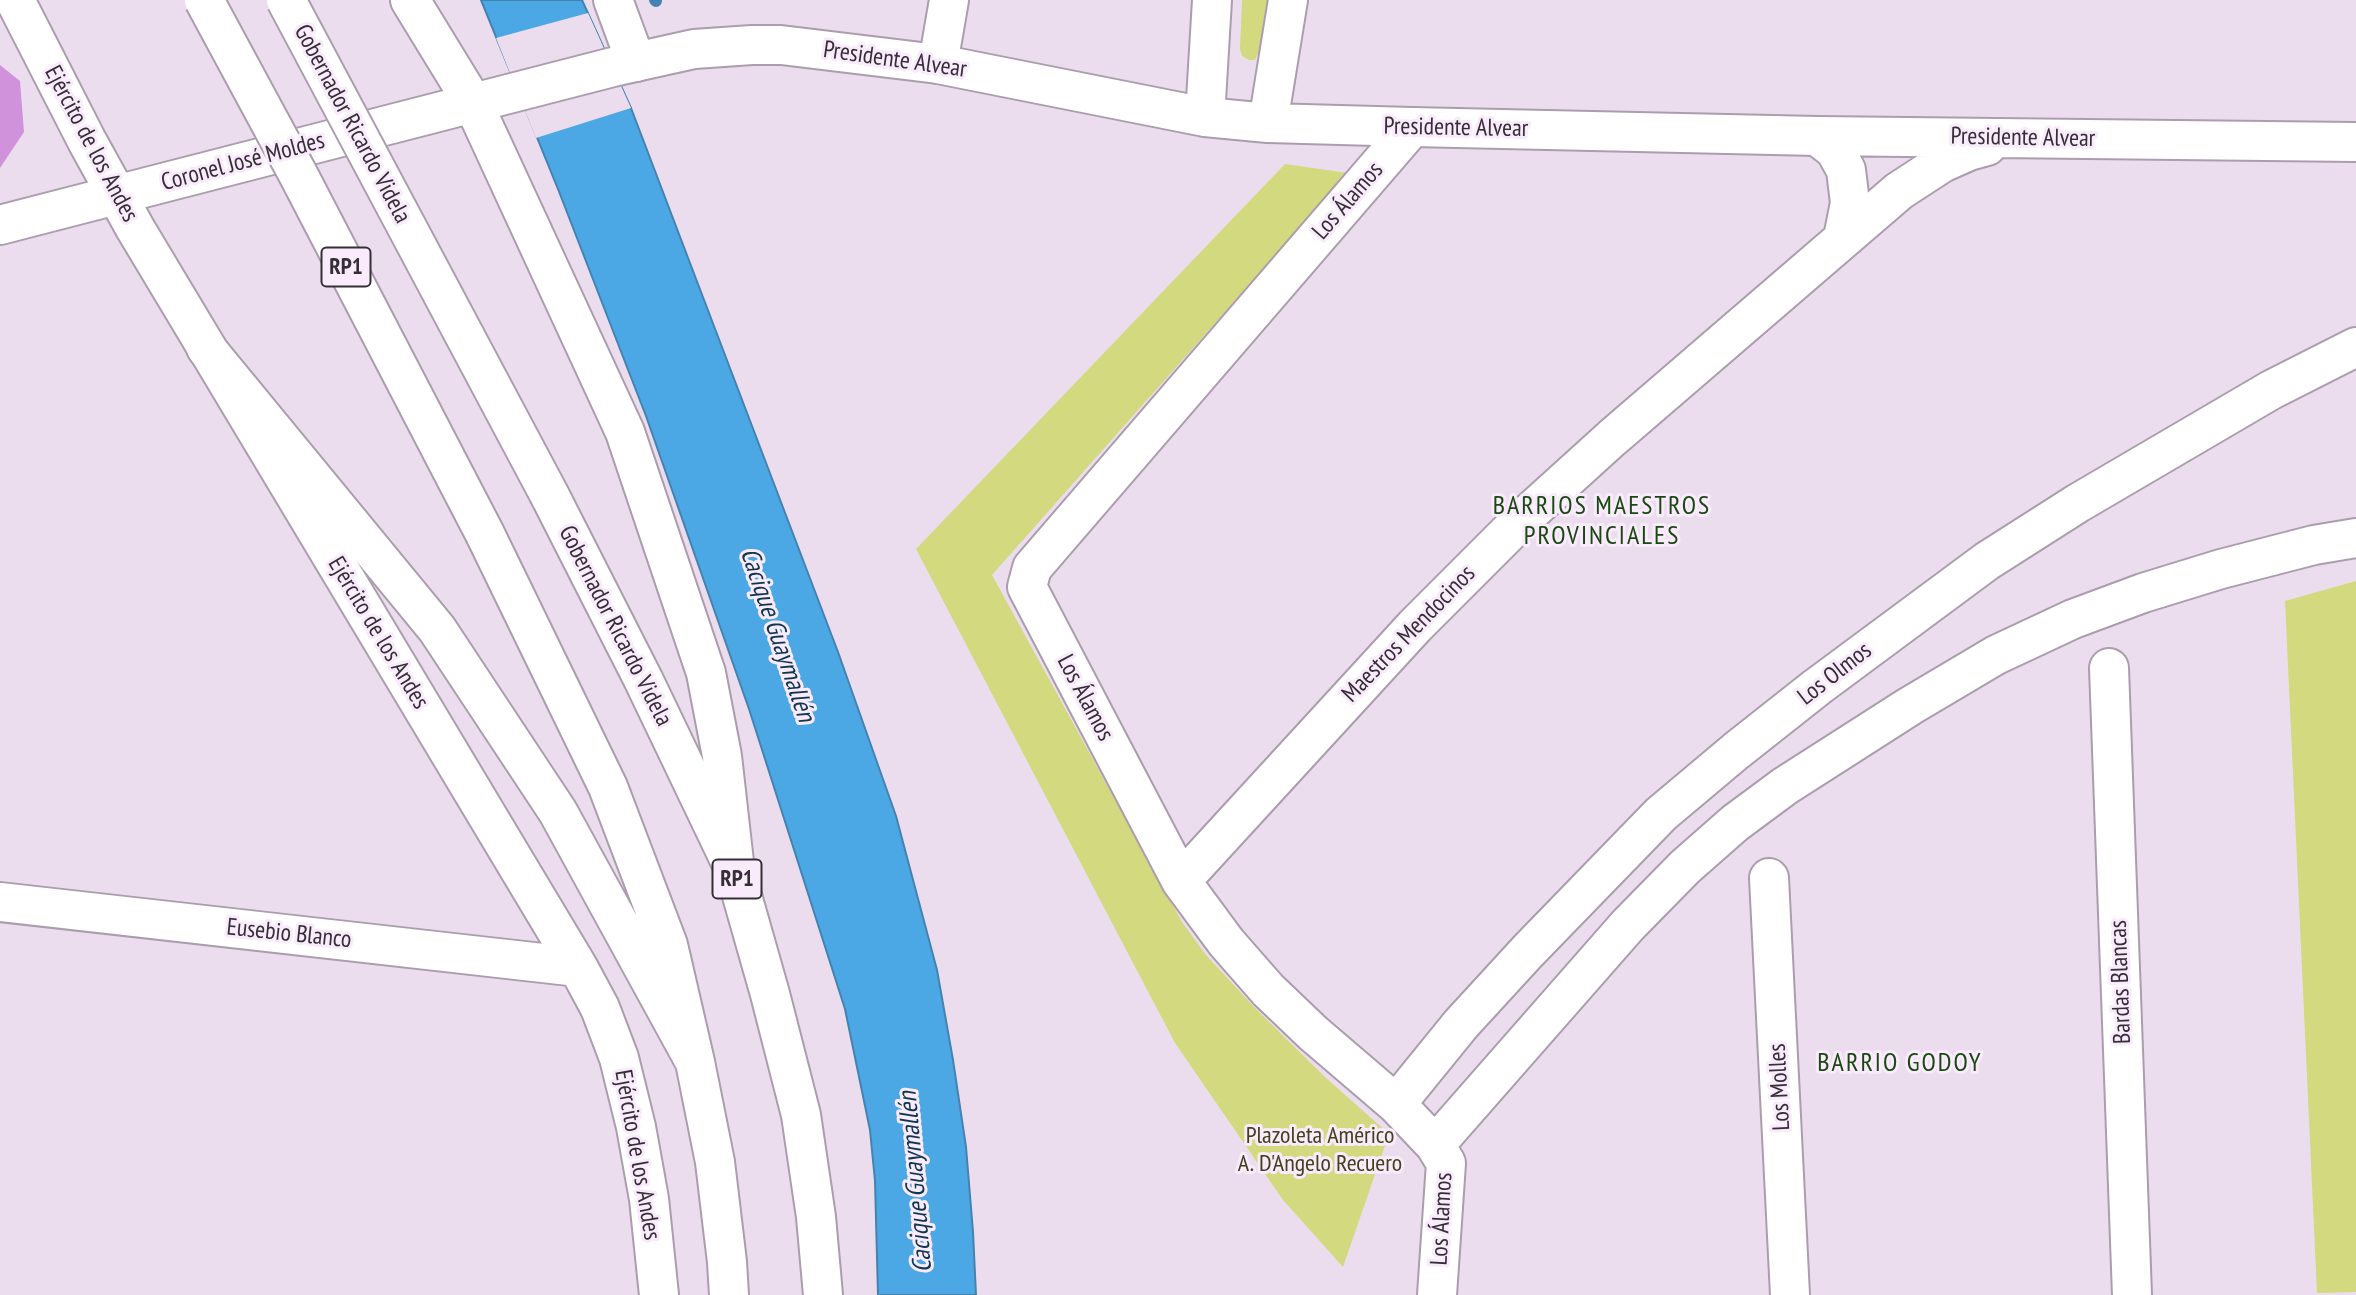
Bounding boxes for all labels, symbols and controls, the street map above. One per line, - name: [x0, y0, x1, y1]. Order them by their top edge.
- street label: Gobernador Ricardo Videla: [287, 20, 417, 228]
- street label: Presidente Alvear: [821, 36, 969, 84]
- street label: Ejército de los Andes: [38, 61, 144, 227]
- street label: Presidente Alvear: [1383, 112, 1529, 144]
- street label: Presidente Alvear: [1950, 122, 2096, 154]
- street label: Coronel José Moldes: [158, 126, 328, 198]
- street label: Los Álamos: [1307, 156, 1389, 246]
- road number: RP1: [322, 248, 370, 286]
- district label: BARRIOS MAESTROS PROVINCIALES: [1495, 491, 1709, 552]
- street label: Gobernador Ricardo Videla: [552, 521, 678, 731]
- water label: Cacique Guaymallén: [733, 544, 821, 726]
- street label: Ejército de los Andes: [321, 552, 435, 714]
- street label: Maestros Mendocinos: [1336, 560, 1482, 708]
- street label: Los Olmos: [1793, 636, 1877, 712]
- street label: Los Álamos: [1050, 650, 1120, 746]
- road number: RP1: [712, 860, 762, 898]
- street label: Eusebio Blanco: [225, 913, 353, 955]
- street label: Bardas Blancas: [2104, 920, 2138, 1044]
- street label: Los Molles: [1763, 1043, 1797, 1131]
- district label: BARRIO GODOY: [1819, 1048, 1981, 1080]
- street label: Ejército de los Andes: [608, 1068, 666, 1242]
- water label: Cacique Guaymallén: [893, 1090, 939, 1274]
- park label: Plazoleta Américo A. D'Angelo Recuero: [1238, 1122, 1402, 1178]
- street label: Los Álamos: [1425, 1172, 1459, 1266]

